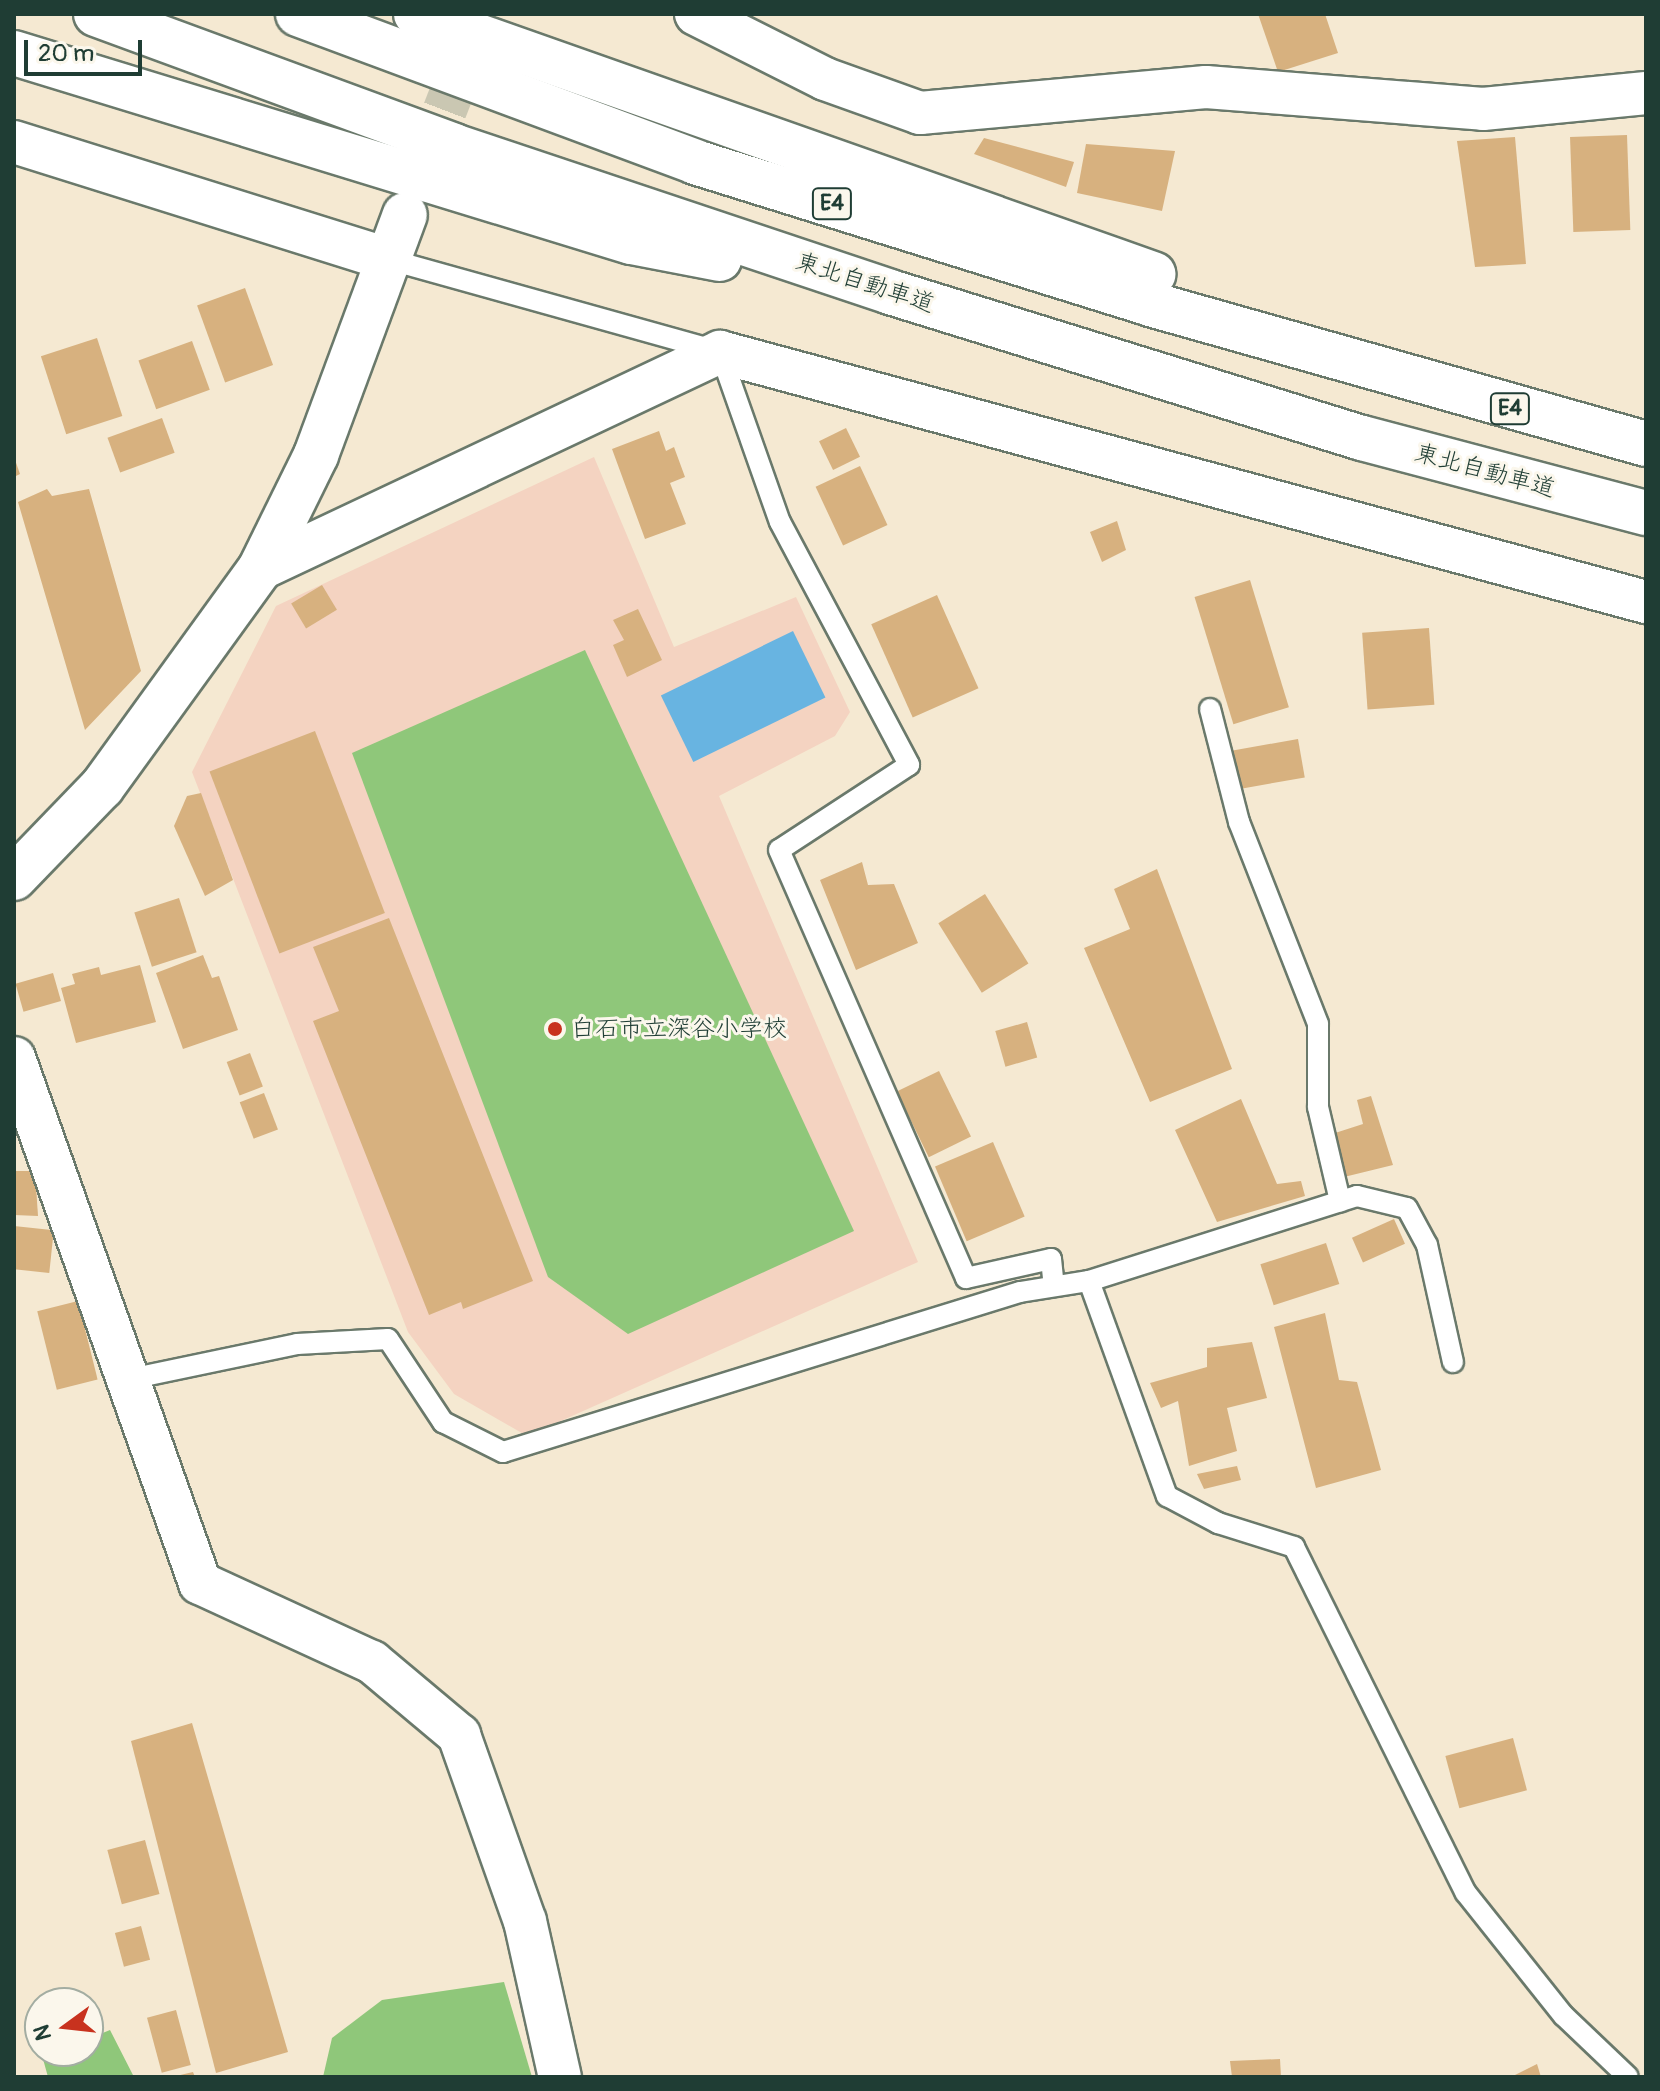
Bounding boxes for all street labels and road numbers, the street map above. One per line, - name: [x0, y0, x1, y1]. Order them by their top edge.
- road number: E4: [810, 186, 854, 222]
- street label: 東北自動車道: [792, 247, 938, 319]
- road number: E4: [1488, 391, 1532, 427]
- street label: 東北自動車道: [1412, 438, 1558, 504]

